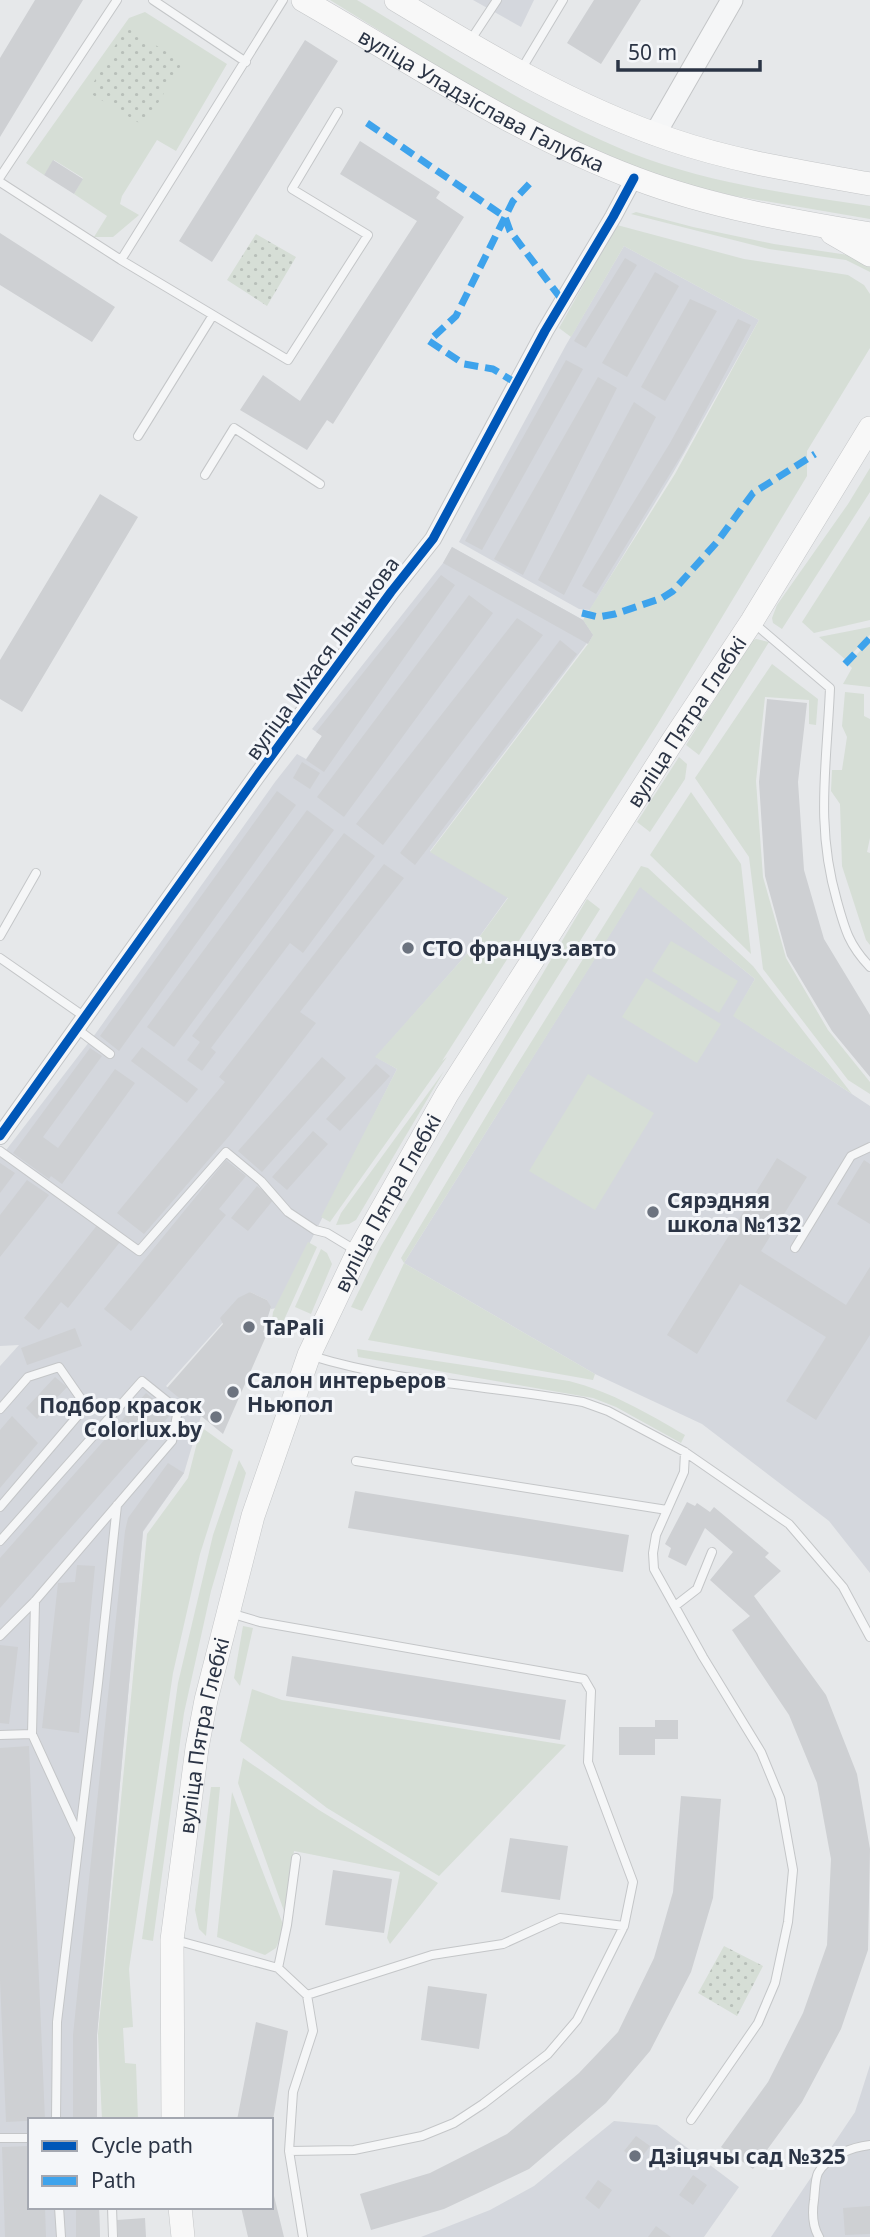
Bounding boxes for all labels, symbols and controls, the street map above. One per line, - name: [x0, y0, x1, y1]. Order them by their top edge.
- street label: вуліца Уладзіслава Галубка: [353, 22, 609, 178]
- scale bar: [618, 28, 760, 72]
- text: 50 m: [628, 38, 677, 66]
- street label: вуліца Міхася Лынькова: [239, 551, 405, 765]
- street label: вуліца Пятра Глебкі: [620, 630, 752, 812]
- place label: СТО француз.авто: [422, 934, 616, 962]
- marker: СТО француз.авто: [400, 940, 416, 956]
- street label: вуліца Пятра Глебкі: [327, 1109, 447, 1296]
- place label: Сярэдняя школа №132: [667, 1186, 801, 1238]
- marker: Сярэдняя школа №132: [645, 1204, 661, 1220]
- place label: TaPali: [263, 1313, 324, 1341]
- marker: TaPali: [241, 1319, 257, 1335]
- place label: Салон интерьеров Ньюпол: [247, 1366, 446, 1418]
- marker: Салон интерьеров Ньюпол: [225, 1384, 241, 1400]
- place label: Подбор красок Colorlux.by: [39, 1391, 202, 1443]
- marker: Подбор красок Colorlux.by: [208, 1409, 224, 1425]
- street label: вуліца Пятра Глебкі: [172, 1634, 235, 1835]
- legend: [28, 2118, 273, 2209]
- text: Cycle path: [91, 2131, 193, 2159]
- place label: Дзіцячы сад №325: [649, 2142, 846, 2170]
- marker: Дзіцячы сад №325: [627, 2148, 643, 2164]
- text: Path: [91, 2166, 136, 2194]

